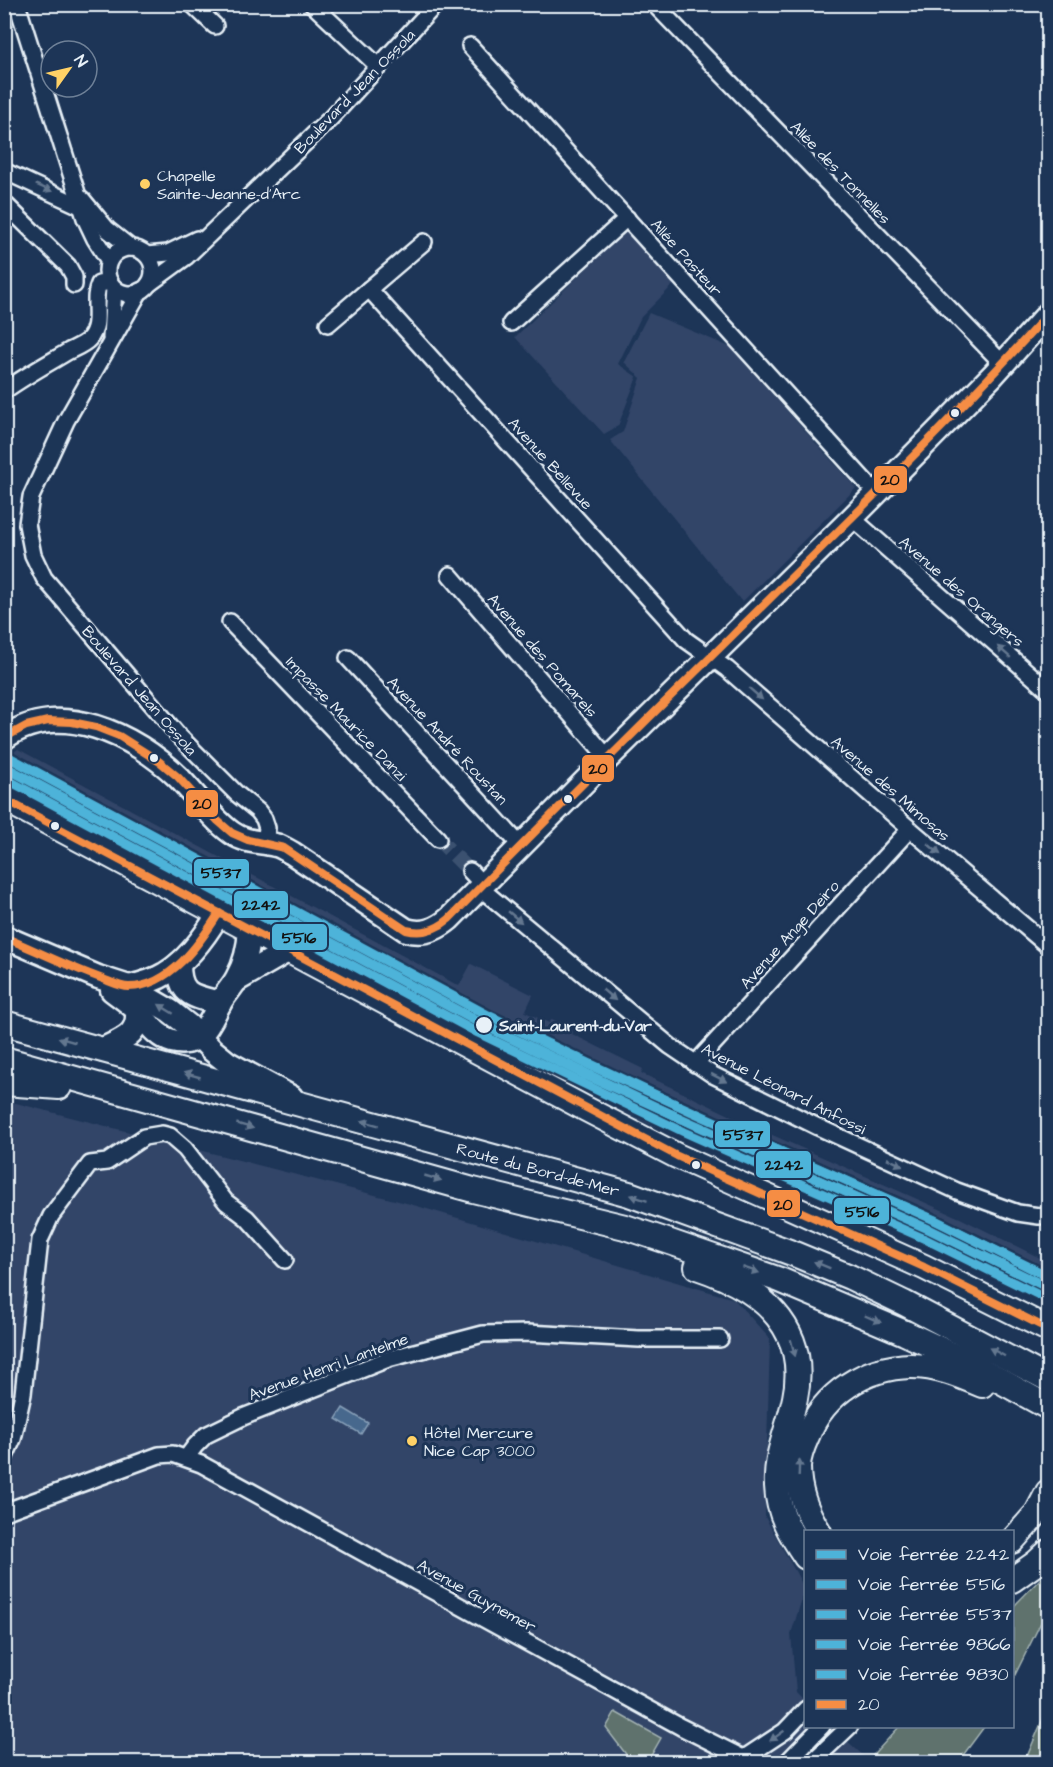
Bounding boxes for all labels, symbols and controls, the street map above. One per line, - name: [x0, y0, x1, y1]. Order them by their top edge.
- street label: Boulevard Jean Ossola: [289, 24, 420, 159]
- north arrow: [39, 39, 99, 99]
- text: N: [69, 51, 93, 71]
- street label: Allée des Tonnelles: [785, 116, 895, 229]
- place label: Chapelle Sainte-Jeanne-d'Arc: [157, 165, 301, 205]
- marker: Chapelle Sainte-Jeanne-d'Arc: [138, 177, 152, 191]
- one-way arrow: [35, 184, 52, 193]
- street label: Allée Pasteur: [645, 214, 727, 301]
- unlabelled marker: [949, 407, 961, 419]
- street label: Avenue Bellevue: [503, 413, 598, 515]
- line badge: 20: [873, 465, 908, 494]
- text: 20: [879, 469, 900, 491]
- street label: Avenue des Orangers: [893, 531, 1029, 653]
- street label: Avenue des Pomarels: [482, 589, 602, 722]
- street label: Boulevard Jean Ossola: [77, 621, 202, 760]
- one-way arrow: [997, 645, 1012, 659]
- street label: Impasse Maurice Danzi: [281, 651, 412, 786]
- street label: Avenue André Roustan: [382, 672, 513, 810]
- one-way arrow: [748, 687, 764, 700]
- street label: Avenue des Mimosas: [826, 731, 955, 847]
- unlabelled marker: [148, 752, 160, 764]
- line badge: 20: [581, 754, 615, 783]
- text: 20: [587, 758, 608, 780]
- line badge: 20: [185, 789, 219, 818]
- text: 20: [191, 793, 212, 815]
- unlabelled marker: [562, 793, 574, 805]
- unlabelled marker: [49, 820, 61, 832]
- one-way arrow: [927, 842, 942, 855]
- line badge: 5537: [193, 858, 250, 887]
- text: 5537: [201, 862, 241, 884]
- street label: Avenue Ange Deiro: [735, 876, 845, 994]
- line badge: 2242: [233, 890, 289, 919]
- text: 2242: [241, 894, 281, 916]
- one-way arrow: [507, 910, 522, 923]
- line badge: 5516: [271, 923, 328, 951]
- text: 5516: [282, 927, 316, 949]
- one-way arrow: [601, 988, 616, 1001]
- one-way arrow: [158, 1003, 174, 1014]
- marker: Saint-Laurent-du-Var: [474, 1015, 494, 1035]
- place label: Saint-Laurent-du-Var: [498, 1015, 652, 1037]
- one-way arrow: [58, 1035, 76, 1044]
- street label: Avenue Léonard Anfossi: [697, 1038, 870, 1140]
- one-way arrow: [183, 1069, 201, 1079]
- one-way arrow: [710, 1073, 728, 1083]
- one-way arrow: [361, 1118, 379, 1127]
- line badge: 5537: [714, 1120, 771, 1148]
- one-way arrow: [236, 1121, 254, 1131]
- text: 5537: [723, 1124, 763, 1146]
- street label: Route du Bord-de-Mer: [454, 1138, 622, 1202]
- line badge: 2242: [755, 1150, 812, 1179]
- text: 2242: [764, 1154, 804, 1176]
- one-way arrow: [886, 1158, 903, 1167]
- unlabelled marker: [690, 1159, 702, 1171]
- one-way arrow: [424, 1174, 442, 1183]
- line badge: 20: [766, 1189, 801, 1218]
- one-way arrow: [630, 1192, 648, 1202]
- text: 20: [772, 1194, 793, 1216]
- line badge: 5516: [833, 1197, 890, 1225]
- text: 5516: [845, 1201, 879, 1223]
- one-way arrow: [813, 1260, 831, 1269]
- one-way arrow: [742, 1265, 760, 1275]
- one-way arrow: [864, 1315, 882, 1324]
- street label: Avenue Henri Lantelme: [245, 1328, 412, 1406]
- one-way arrow: [788, 1339, 798, 1357]
- one-way arrow: [988, 1347, 1005, 1357]
- place label: Hôtel Mercure Nice Cap 3000: [424, 1422, 535, 1462]
- marker: Hôtel Mercure Nice Cap 3000: [405, 1434, 419, 1448]
- one-way arrow: [794, 1459, 804, 1478]
- legend: [804, 1530, 1014, 1728]
- text: Voie ferrée 2242: [858, 1542, 1010, 1567]
- street label: Avenue Guynemer: [413, 1554, 540, 1639]
- text: Voie ferrée 5516: [858, 1572, 1005, 1597]
- text: Voie ferrée 5537: [858, 1602, 1012, 1627]
- text: Voie ferrée 9866: [858, 1632, 1011, 1657]
- text: Voie ferrée 9830: [858, 1662, 1009, 1687]
- text: 20: [858, 1692, 880, 1717]
- one-way arrow: [769, 1730, 785, 1742]

